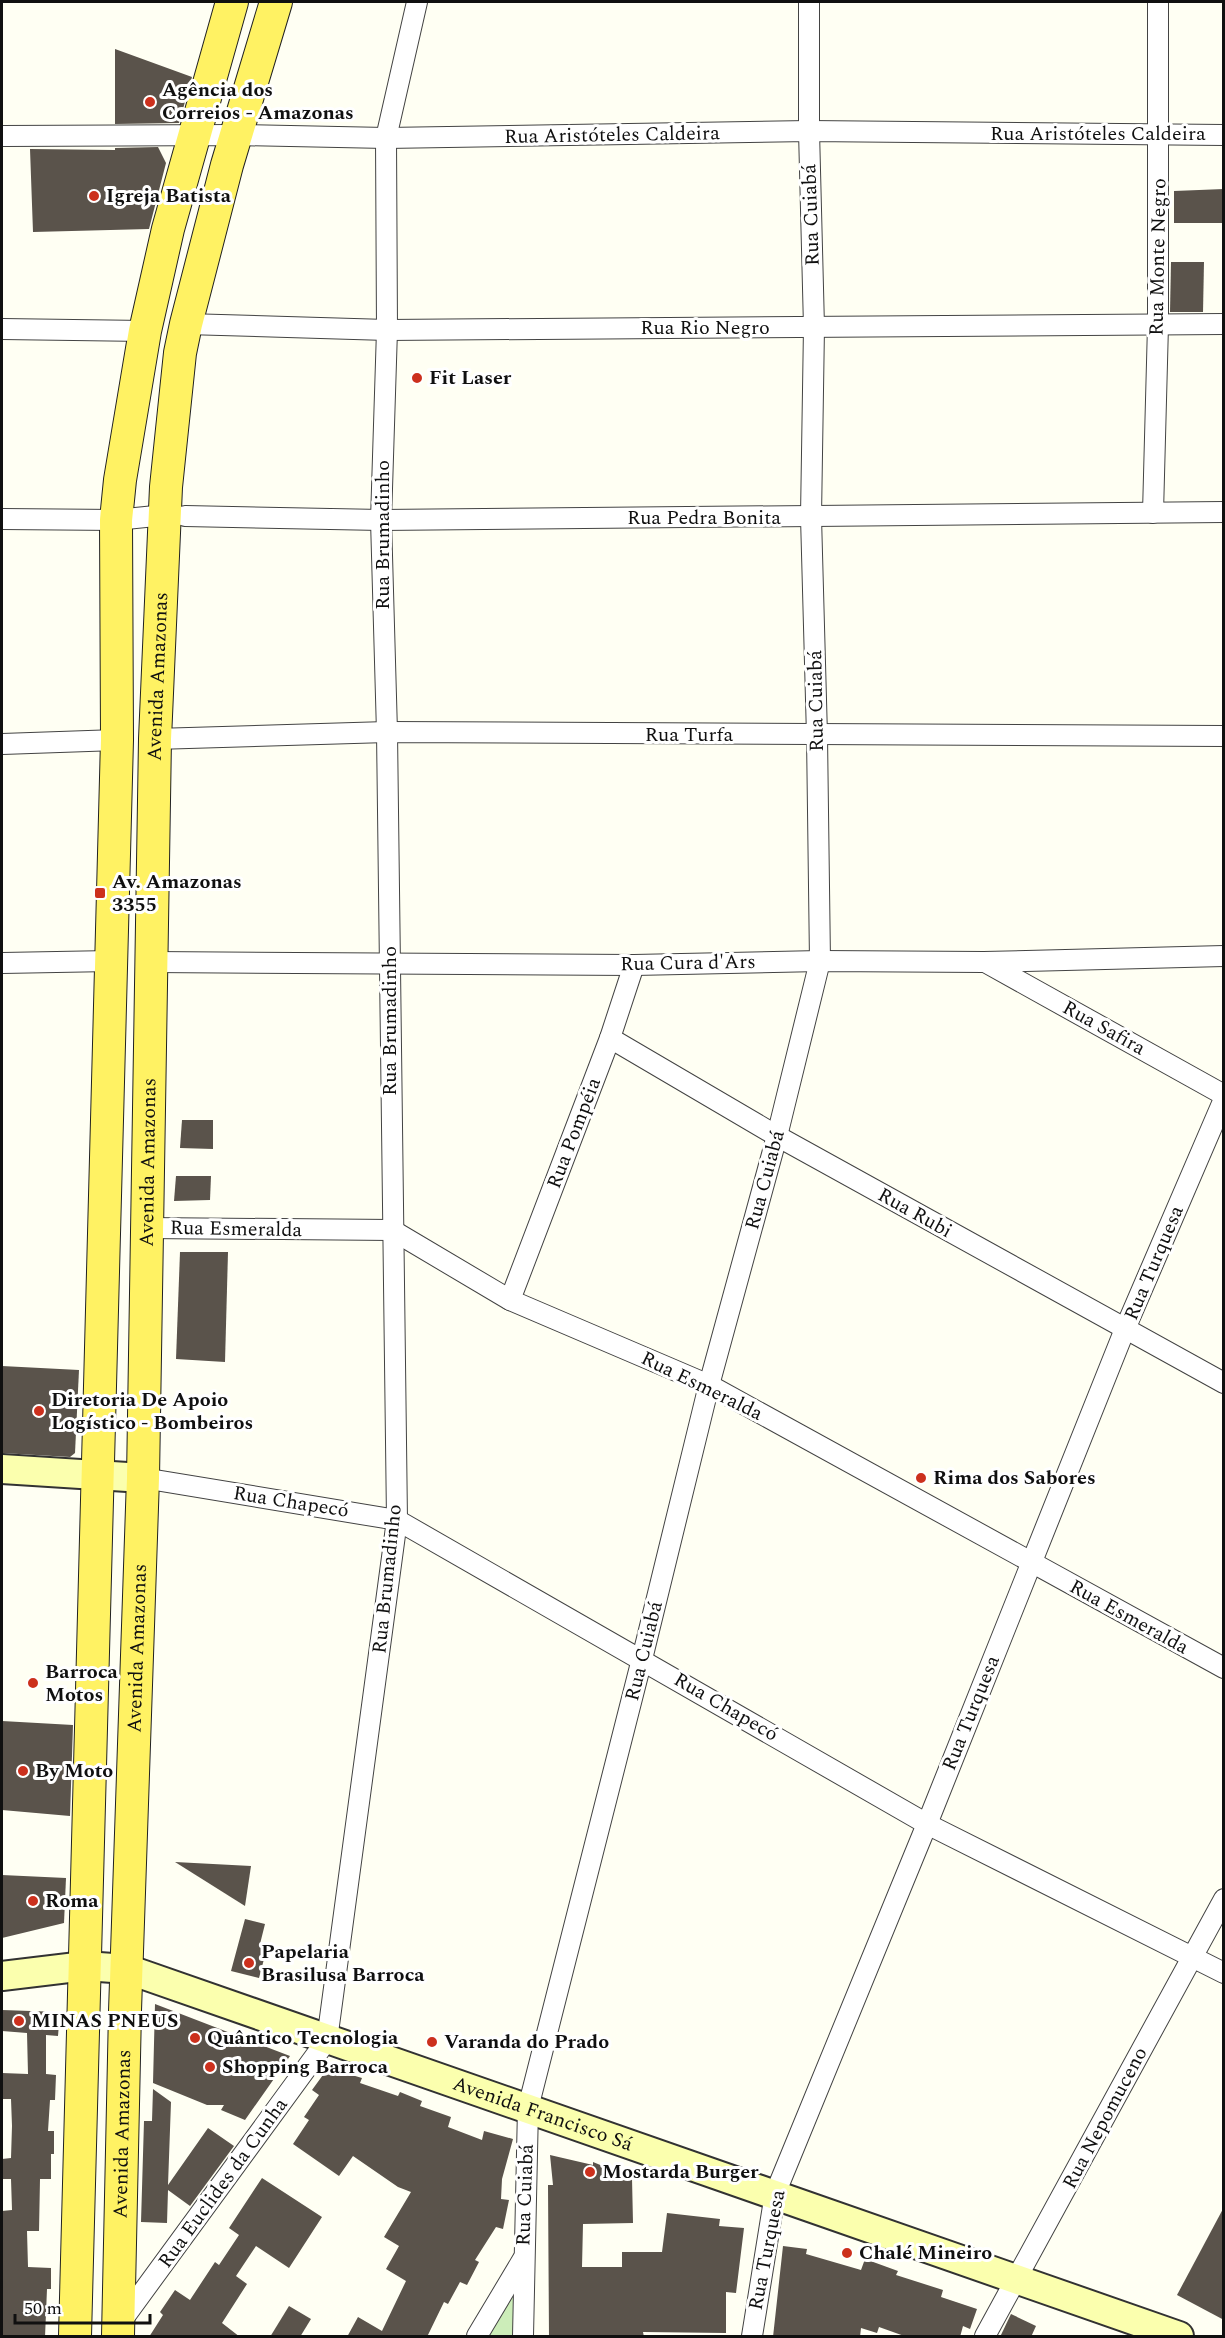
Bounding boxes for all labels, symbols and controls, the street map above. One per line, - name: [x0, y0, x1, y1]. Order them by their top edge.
- place label: Agência dos Correios - Amazonas: [162, 75, 354, 128]
- marker: Agência dos Correios - Amazonas: [143, 95, 157, 109]
- street label: Rua Aristóteles Caldeira: [504, 118, 720, 152]
- street label: Rua Aristóteles Caldeira: [990, 119, 1206, 149]
- street label: Rua Cuiabá: [794, 163, 828, 266]
- street label: Rua Monte Negro: [1142, 178, 1174, 336]
- place label: Igreja Batista: [106, 181, 232, 211]
- marker: Igreja Batista: [87, 189, 101, 203]
- street label: Rua Rio Negro: [640, 313, 770, 343]
- place label: Fit Laser: [429, 363, 512, 393]
- marker: Fit Laser: [410, 371, 424, 385]
- street label: Rua Brumadinho: [368, 460, 398, 610]
- street label: Rua Pedra Bonita: [627, 503, 781, 533]
- street label: Avenida Amazonas: [140, 591, 176, 761]
- street label: Rua Cuiabá: [800, 650, 832, 752]
- street label: Rua Turfa: [645, 720, 733, 750]
- place label: Av. Amazonas 3355: [112, 867, 242, 920]
- marker: Av. Amazonas 3355: [93, 886, 107, 900]
- street label: Rua Brumadinho: [375, 946, 405, 1096]
- street label: Rua Cura d'Ars: [620, 947, 756, 979]
- street label: Rua Safira: [1057, 993, 1151, 1063]
- street label: Rua Pompéia: [539, 1073, 609, 1193]
- street label: Avenida Amazonas: [132, 1078, 164, 1247]
- street label: Rua Cuiabá: [737, 1127, 793, 1233]
- street label: Rua Rubi: [872, 1180, 958, 1246]
- street label: Rua Turquesa: [1116, 1201, 1192, 1325]
- street label: Rua Esmeralda: [170, 1213, 303, 1245]
- street label: Rua Esmeralda: [636, 1343, 768, 1429]
- place label: Diretoria De Apoio Logístico - Bombeiros: [51, 1385, 253, 1438]
- marker: Diretoria De Apoio Logístico - Bombeiros: [32, 1404, 46, 1418]
- place label: Rima dos Sabores: [933, 1463, 1096, 1493]
- marker: Rima dos Sabores: [914, 1471, 928, 1485]
- street label: Rua Chapecó: [231, 1478, 351, 1526]
- street label: Rua Brumadinho: [364, 1503, 410, 1655]
- street label: Avenida Amazonas: [119, 1563, 155, 1733]
- street label: Rua Esmeralda: [1064, 1572, 1194, 1662]
- street label: Rua Cuiabá: [617, 1598, 671, 1704]
- street label: Rua Turquesa: [934, 1651, 1008, 1775]
- place label: Barroca Motos: [45, 1657, 119, 1710]
- street label: Rua Chapecó: [668, 1665, 784, 1749]
- marker: Barroca Motos: [26, 1676, 40, 1690]
- place label: By Moto: [35, 1756, 113, 1786]
- marker: By Moto: [16, 1764, 30, 1778]
- place label: Roma: [45, 1886, 99, 1916]
- marker: Roma: [26, 1894, 40, 1908]
- place label: Papelaria Brasilusa Barroca: [261, 1937, 425, 1990]
- marker: Papelaria Brasilusa Barroca: [242, 1956, 256, 1970]
- place label: MINAS PNEUS: [31, 2006, 179, 2036]
- marker: MINAS PNEUS: [12, 2014, 26, 2028]
- place label: Quântico Tecnologia: [207, 2023, 399, 2053]
- place label: Varanda do Prado: [444, 2027, 609, 2057]
- marker: Quântico Tecnologia: [188, 2031, 202, 2045]
- marker: Varanda do Prado: [425, 2035, 439, 2049]
- street label: Rua Nepomuceno: [1055, 2042, 1155, 2194]
- street label: Avenida Amazonas: [106, 2049, 139, 2219]
- place label: Shopping Barroca: [222, 2052, 389, 2082]
- marker: Shopping Barroca: [203, 2060, 217, 2074]
- street label: Avenida Francisco Sá: [448, 2069, 637, 2159]
- street label: Rua Euclides da Cunha: [151, 2091, 295, 2274]
- street label: Rua Cuiabá: [508, 2143, 542, 2246]
- place label: Mostarda Burger: [602, 2157, 759, 2187]
- marker: Mostarda Burger: [583, 2165, 597, 2179]
- street label: Rua Turquesa: [741, 2187, 793, 2313]
- place label: Chalé Mineiro: [859, 2238, 992, 2268]
- marker: Chalé Mineiro: [840, 2246, 854, 2260]
- scale bar: [15, 2287, 150, 2325]
- text: 50 m: [24, 2295, 62, 2322]

